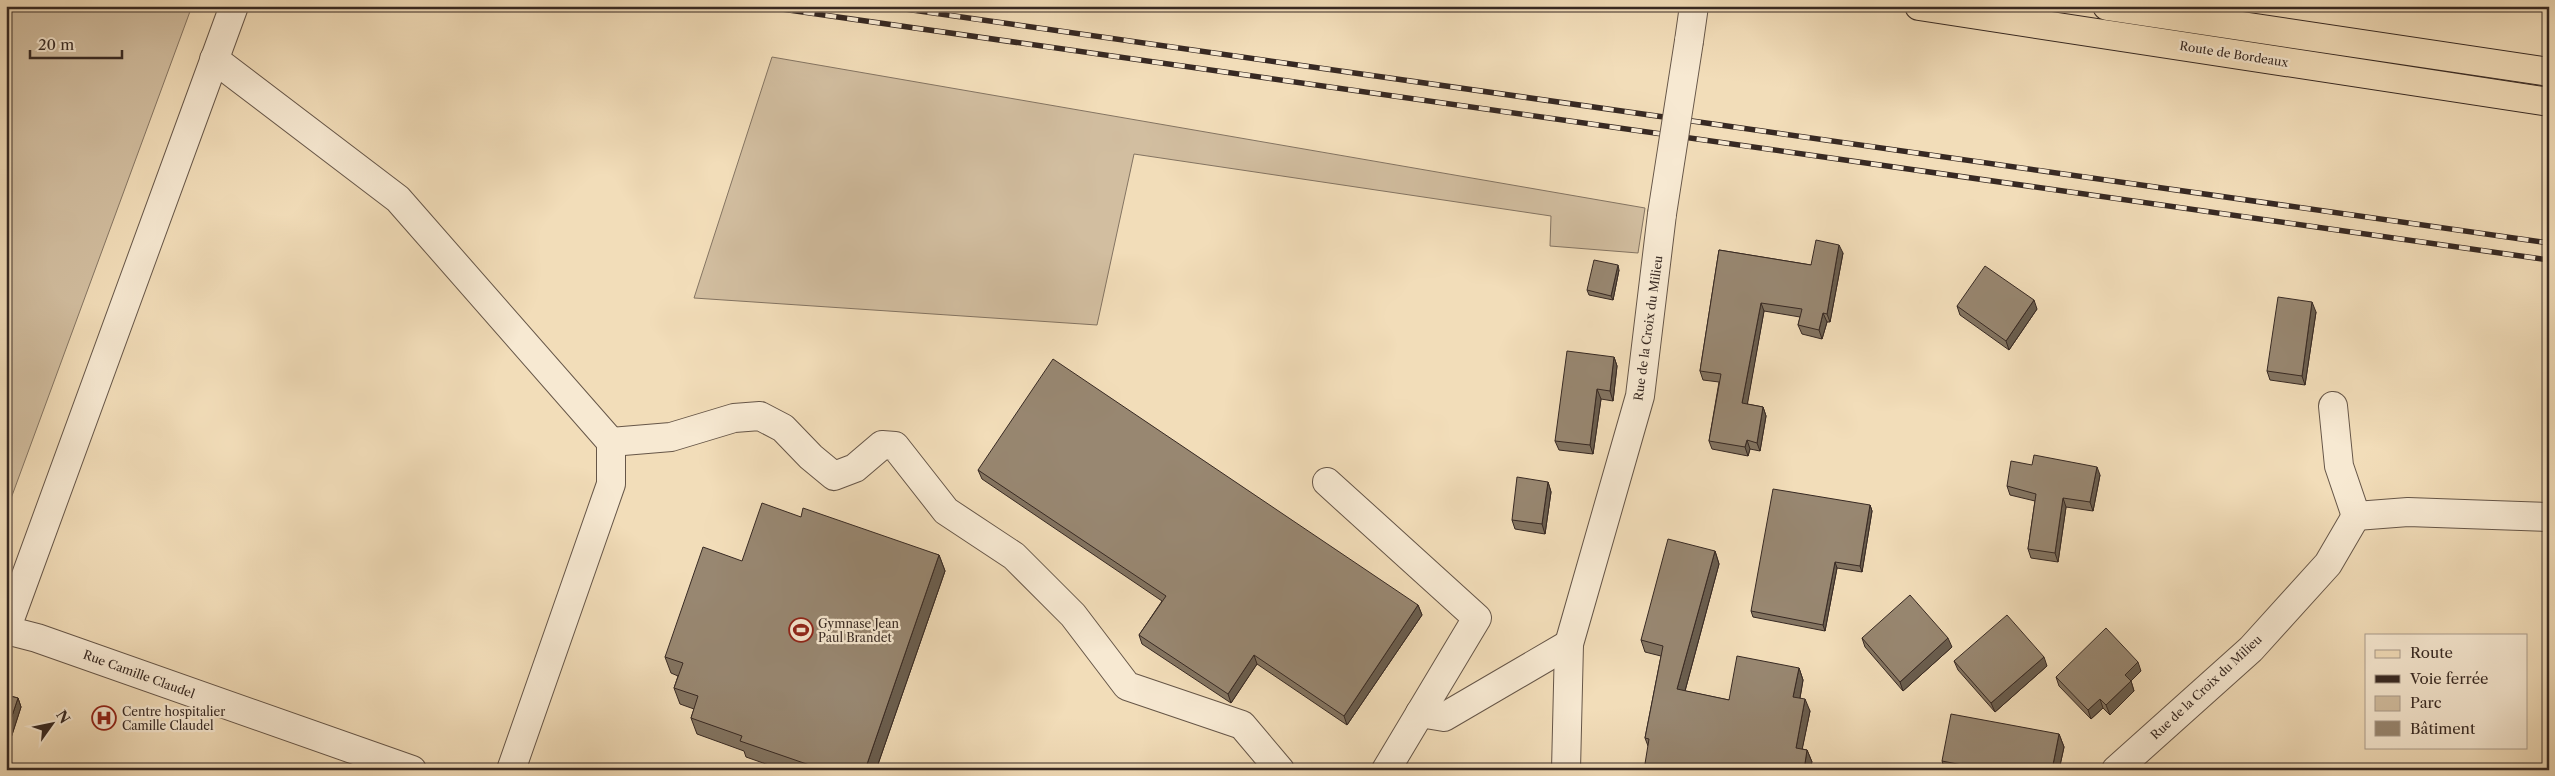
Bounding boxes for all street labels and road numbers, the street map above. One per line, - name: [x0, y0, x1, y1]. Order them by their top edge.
- street label: Route de Bordeaux: [2178, 38, 2290, 70]
- street label: Rue de la Croix du Milieu: [1630, 254, 1666, 402]
- street label: Rue de la Croix du Milieu: [2147, 631, 2265, 742]
- street label: Rue Camille Claudel: [81, 647, 197, 701]

